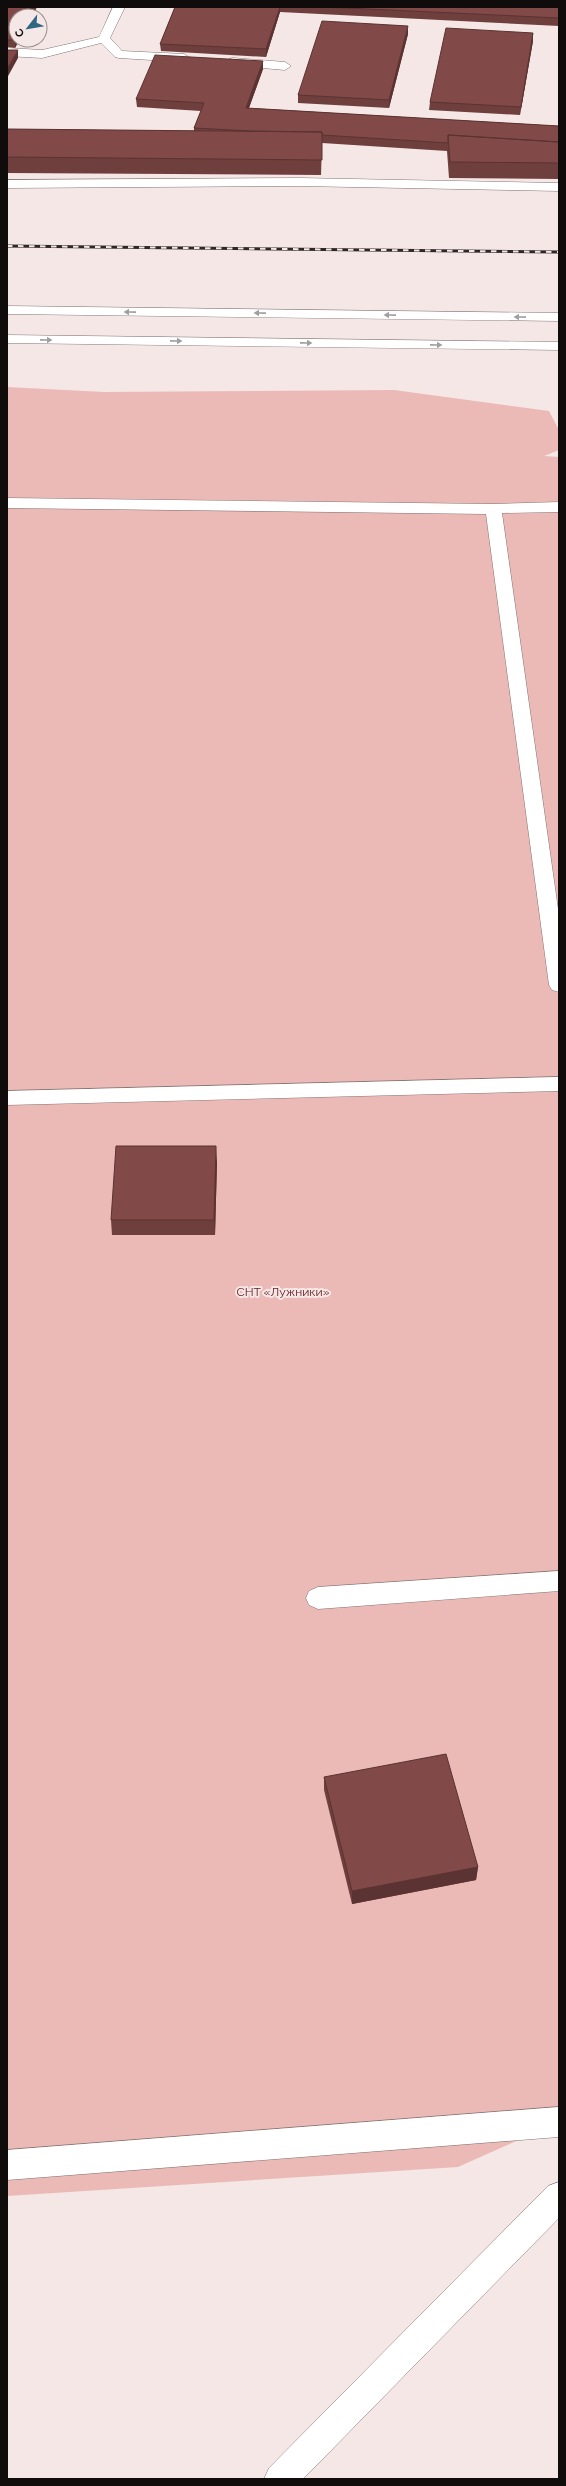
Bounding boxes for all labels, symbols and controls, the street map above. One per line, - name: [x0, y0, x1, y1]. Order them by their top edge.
- north arrow: [8, 8, 48, 48]
- text: С: [12, 26, 27, 39]
- one-way arrow: [123, 309, 136, 315]
- one-way arrow: [253, 310, 266, 316]
- one-way arrow: [383, 312, 396, 318]
- one-way arrow: [513, 314, 526, 320]
- one-way arrow: [40, 336, 52, 343]
- one-way arrow: [170, 338, 183, 344]
- one-way arrow: [300, 340, 313, 346]
- one-way arrow: [430, 342, 443, 348]
- park label: СНТ «Лужники»: [236, 1285, 330, 1299]

